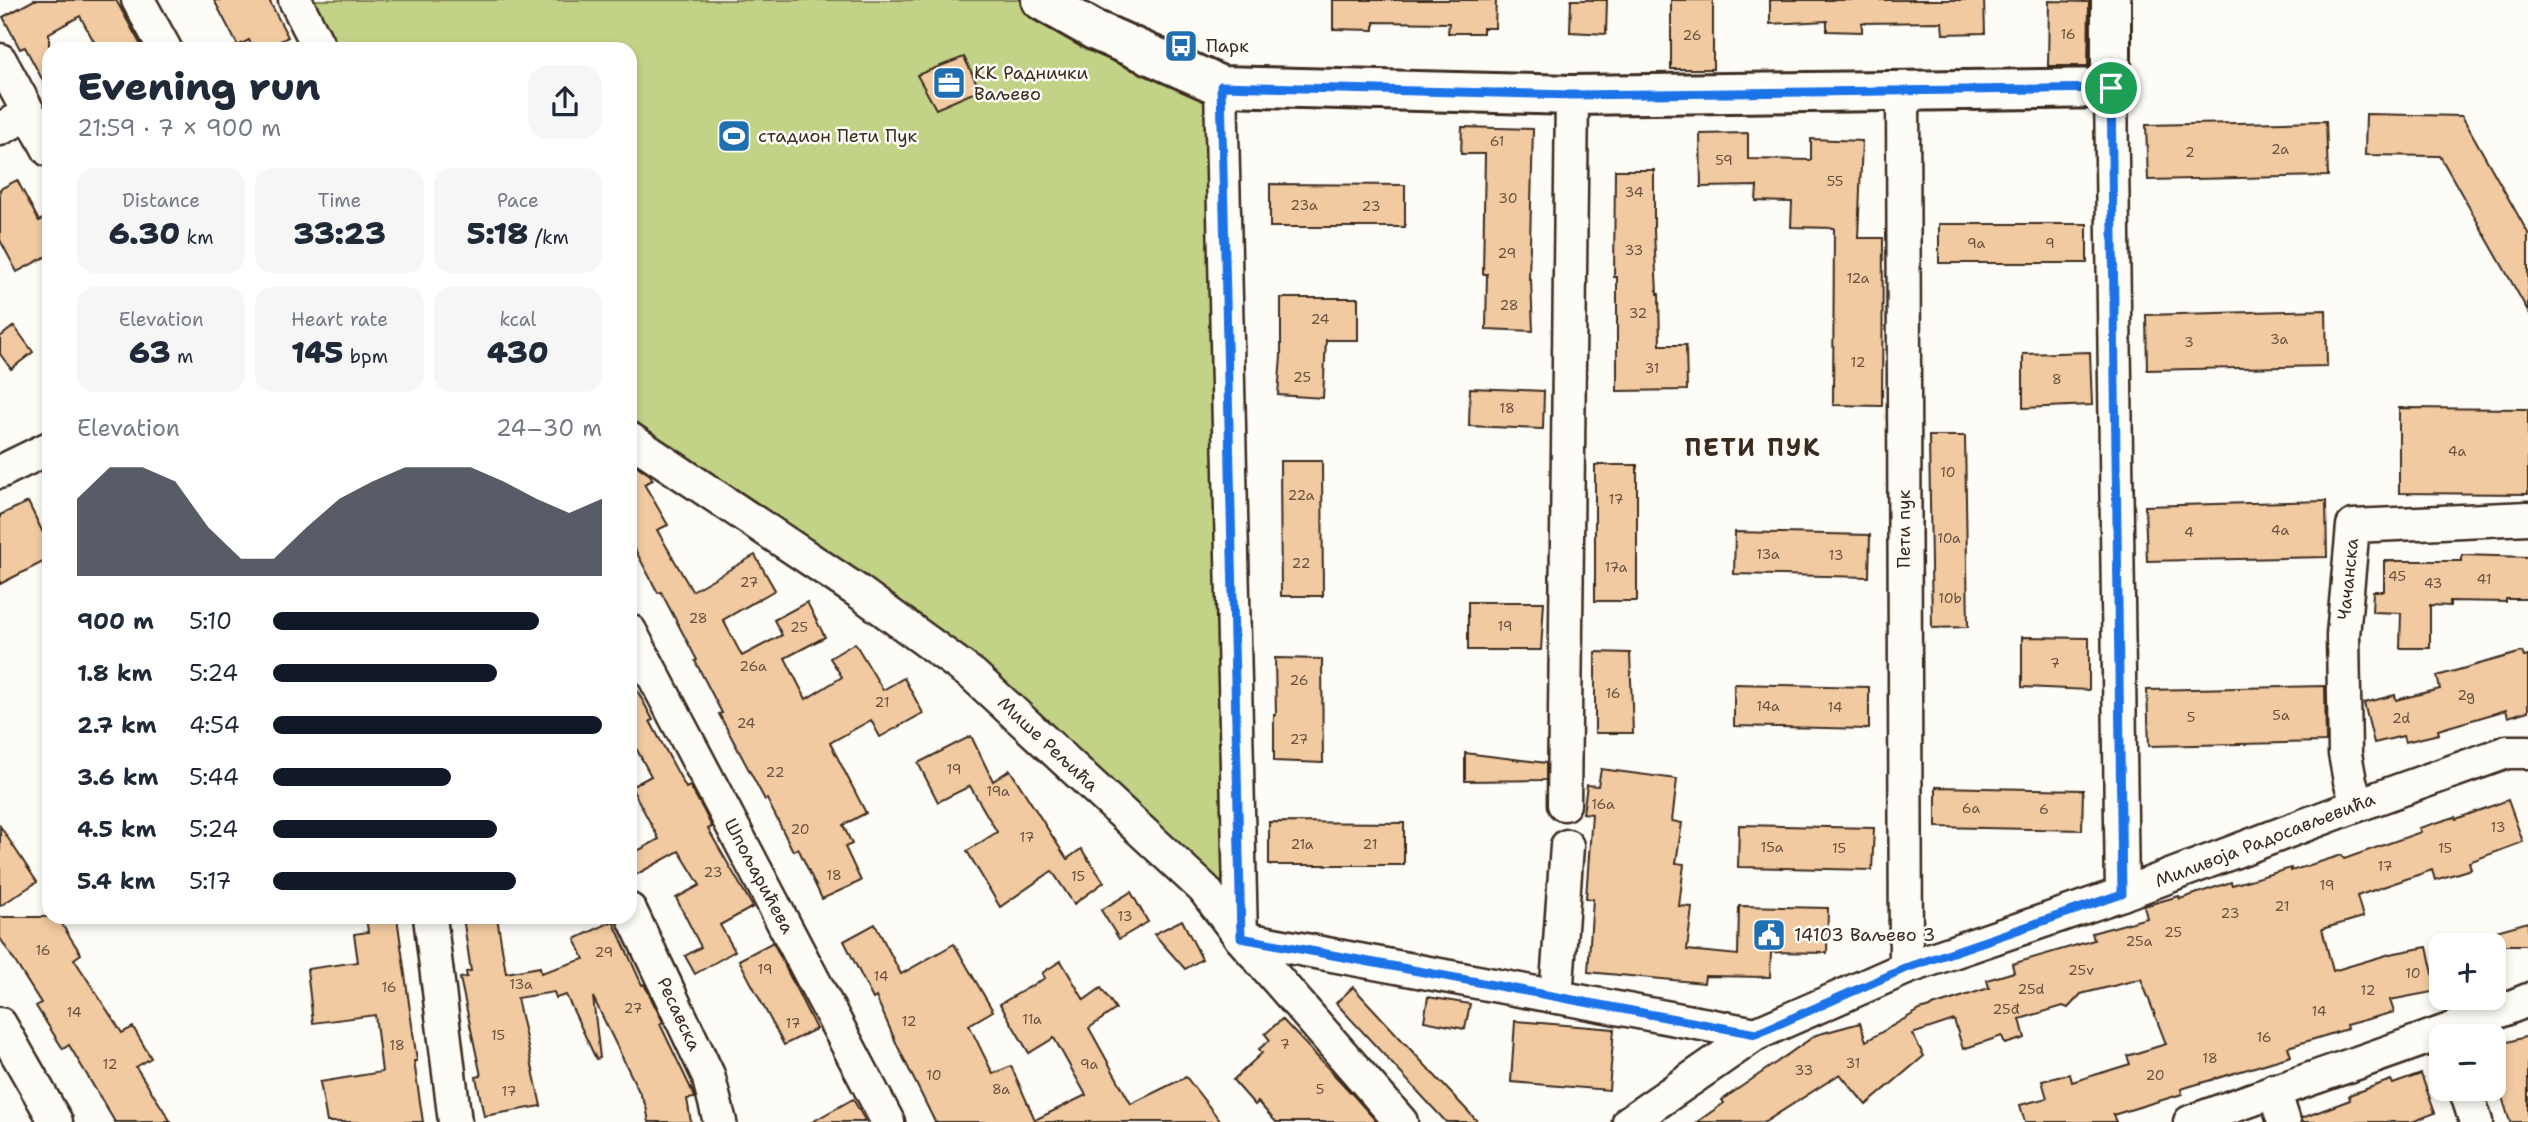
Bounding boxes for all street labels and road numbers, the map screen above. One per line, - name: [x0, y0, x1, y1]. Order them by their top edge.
- street label: Пети пук: [1892, 489, 1916, 568]
- street label: Чачанска: [2332, 537, 2364, 621]
- street label: Мише Рељића: [992, 691, 1104, 797]
- street label: Миливоја Радосављевића: [2152, 787, 2378, 893]
- street label: Шпољарићева: [718, 814, 800, 938]
- street label: Ресавска: [652, 973, 706, 1055]

